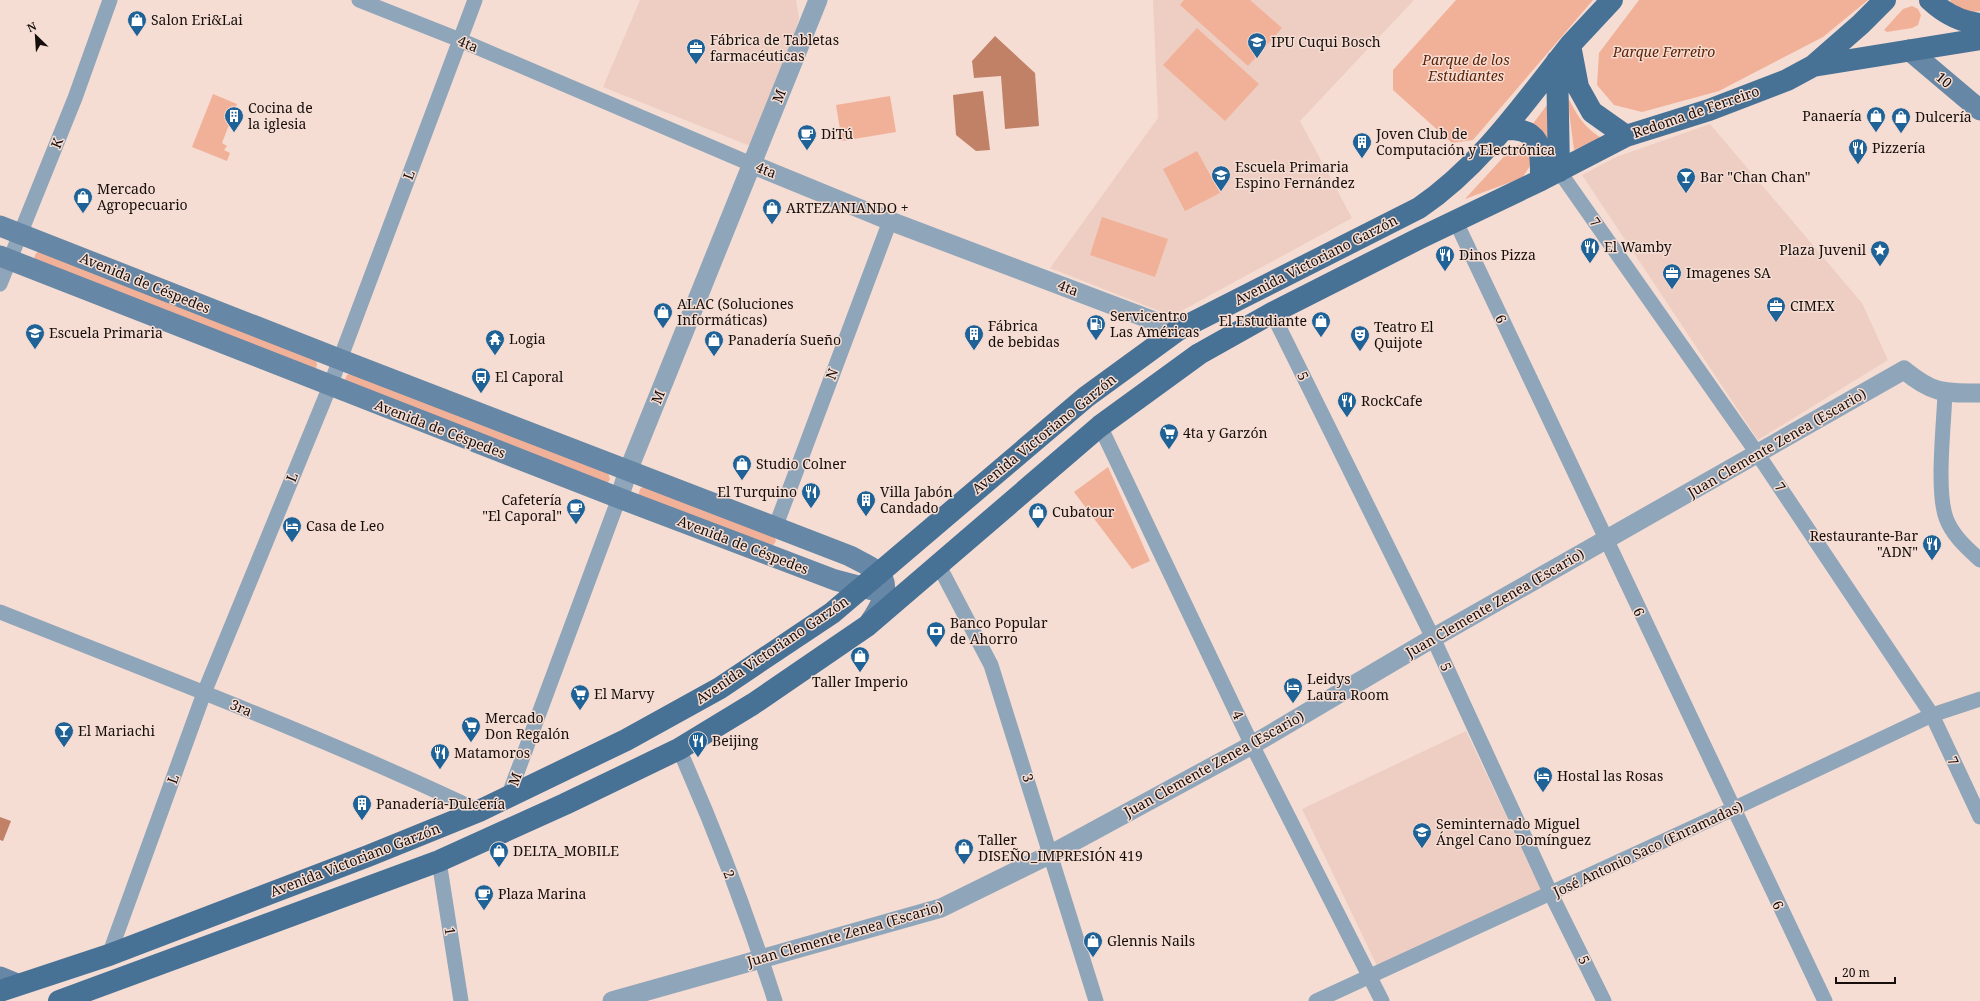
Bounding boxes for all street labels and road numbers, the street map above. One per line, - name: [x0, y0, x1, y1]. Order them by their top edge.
- street label: 4ta: [455, 31, 482, 56]
- street label: 10: [1932, 67, 1957, 92]
- street label: Redoma de Ferreiro: [1630, 81, 1762, 142]
- street label: M: [767, 86, 790, 105]
- street label: K: [46, 135, 67, 151]
- street label: 4ta: [753, 157, 779, 182]
- street label: L: [398, 167, 419, 182]
- street label: Avenida Victoriano Garzón: [1231, 210, 1401, 309]
- street label: 7: [1585, 213, 1606, 231]
- street label: Avenida de Céspedes: [77, 248, 213, 317]
- street label: 4ta: [1055, 275, 1081, 300]
- street label: 6: [1491, 311, 1512, 327]
- street label: N: [821, 365, 842, 382]
- street label: 5: [1293, 368, 1314, 383]
- street label: Avenida Victoriano Garzón: [968, 369, 1120, 498]
- street label: Juan Clemente Zenea (Escario): [1683, 383, 1870, 502]
- street label: M: [646, 387, 669, 406]
- street label: Avenida de Céspedes: [372, 395, 508, 462]
- street label: L: [281, 469, 302, 484]
- street label: 7: [1770, 478, 1791, 495]
- street label: Avenida de Céspedes: [675, 511, 811, 578]
- street label: Juan Clemente Zenea (Escario): [1401, 543, 1588, 662]
- street label: Avenida Victoriano Garzón: [692, 591, 852, 708]
- street label: 6: [1629, 604, 1650, 620]
- street label: 5: [1436, 659, 1457, 674]
- street label: 3ra: [227, 694, 255, 721]
- street label: Juan Clemente Zenea (Escario): [1119, 706, 1307, 822]
- street label: 4: [1228, 707, 1249, 723]
- street label: 7: [1943, 753, 1964, 769]
- street label: M: [503, 769, 526, 788]
- street label: L: [162, 771, 183, 786]
- street label: 3: [1018, 771, 1039, 785]
- street label: José Antonio Saco (Enramadas): [1549, 796, 1746, 901]
- street label: Avenida Victoriano Garzón: [267, 818, 442, 901]
- street label: 2: [719, 867, 740, 881]
- street label: Juan Clemente Zenea (Escario): [744, 896, 945, 971]
- street label: 6: [1768, 897, 1789, 913]
- street label: 1: [440, 926, 460, 936]
- street label: 5: [1574, 952, 1595, 968]

